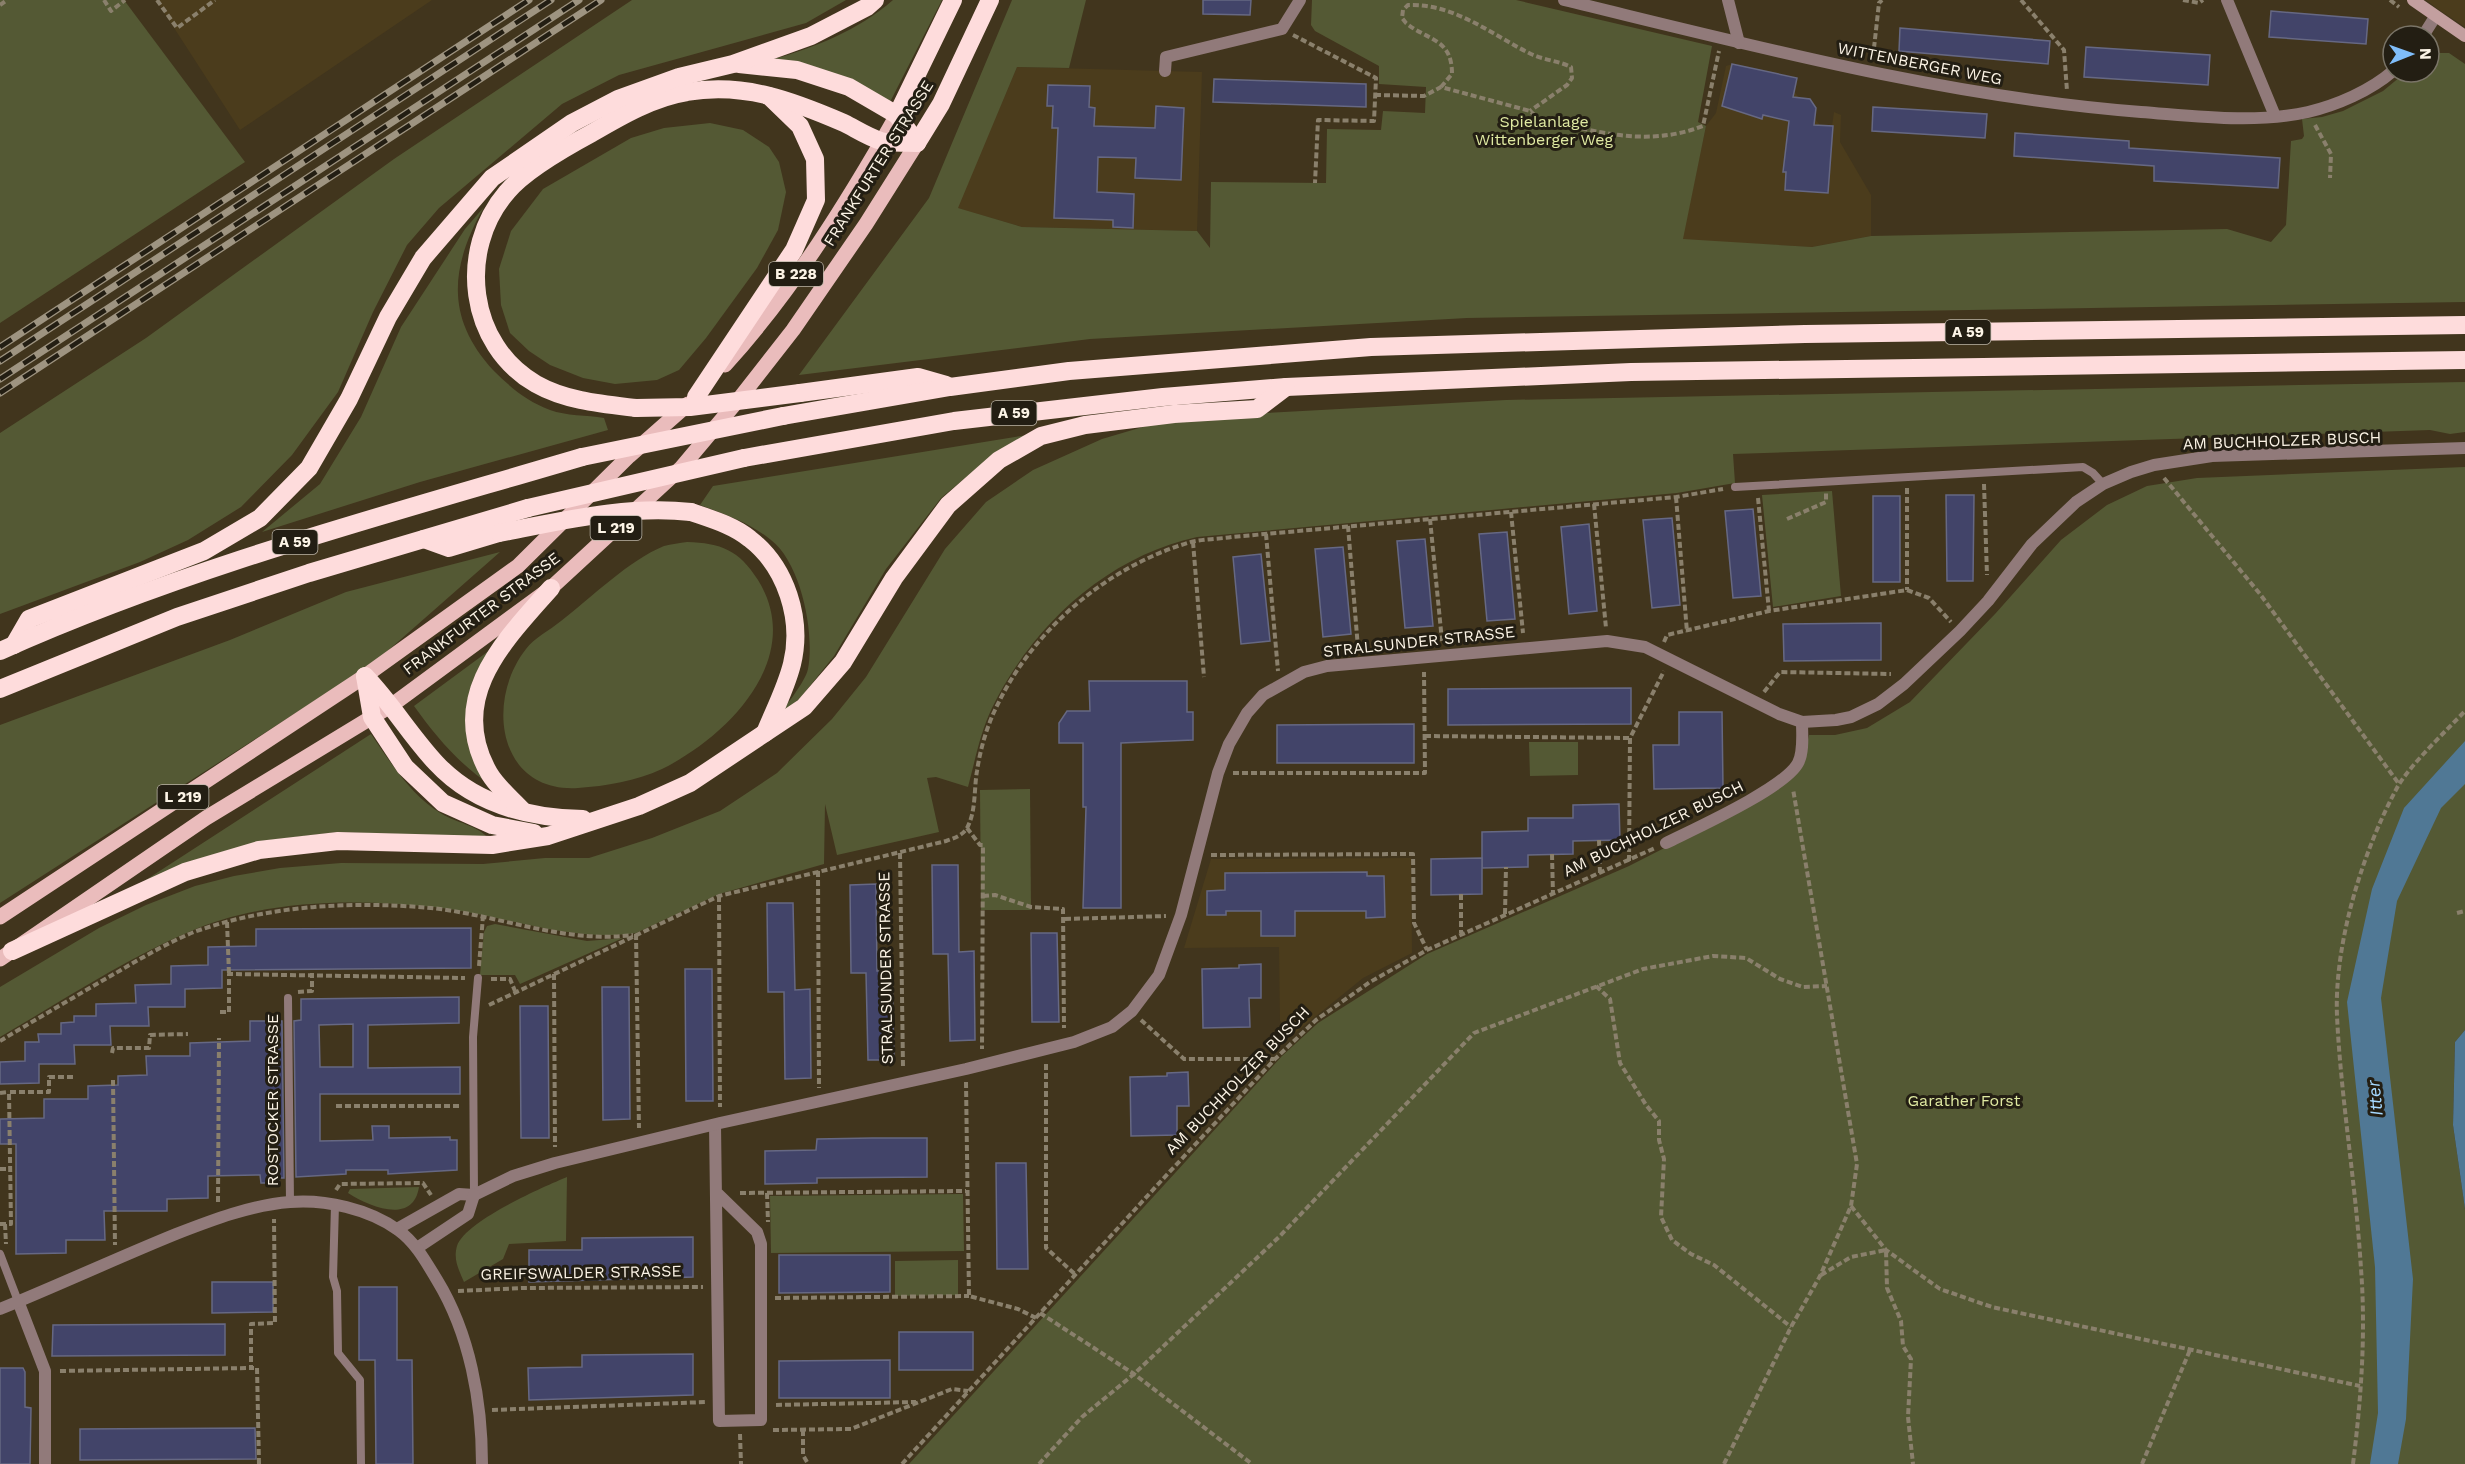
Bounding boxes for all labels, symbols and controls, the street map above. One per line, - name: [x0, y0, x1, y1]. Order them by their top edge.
- north arrow: [2381, 24, 2441, 84]
- street label: WITTENBERGER WEG: [1836, 38, 2004, 89]
- text: N: [2416, 48, 2435, 60]
- street label: FRANKFURTER STRASSE: [820, 77, 937, 250]
- park label: Spielanlage Wittenberger Weg: [1475, 112, 1614, 149]
- road number: B 228: [769, 262, 823, 286]
- road number: A 59: [1946, 320, 1990, 344]
- road number: A 59: [992, 401, 1036, 425]
- street label: AM BUCHHOLZER BUSCH: [2182, 428, 2382, 453]
- road number: L 219: [590, 516, 642, 540]
- road number: A 59: [272, 530, 318, 554]
- street label: FRANKFURTER STRASSE: [399, 548, 564, 679]
- street label: STRALSUNDER STRASSE: [1322, 622, 1516, 661]
- street label: AM BUCHHOLZER BUSCH: [1560, 776, 1747, 881]
- road number: L 219: [158, 785, 208, 809]
- street label: STRALSUNDER STRASSE: [874, 872, 897, 1064]
- street label: AM BUCHHOLZER BUSCH: [1162, 1002, 1313, 1158]
- street label: ROSTOCKER STRASSE: [263, 1014, 282, 1186]
- water label: Itter: [2362, 1078, 2387, 1117]
- park label: Garather Forst: [1908, 1091, 2021, 1110]
- street label: GREIFSWALDER STRASSE: [480, 1261, 682, 1284]

